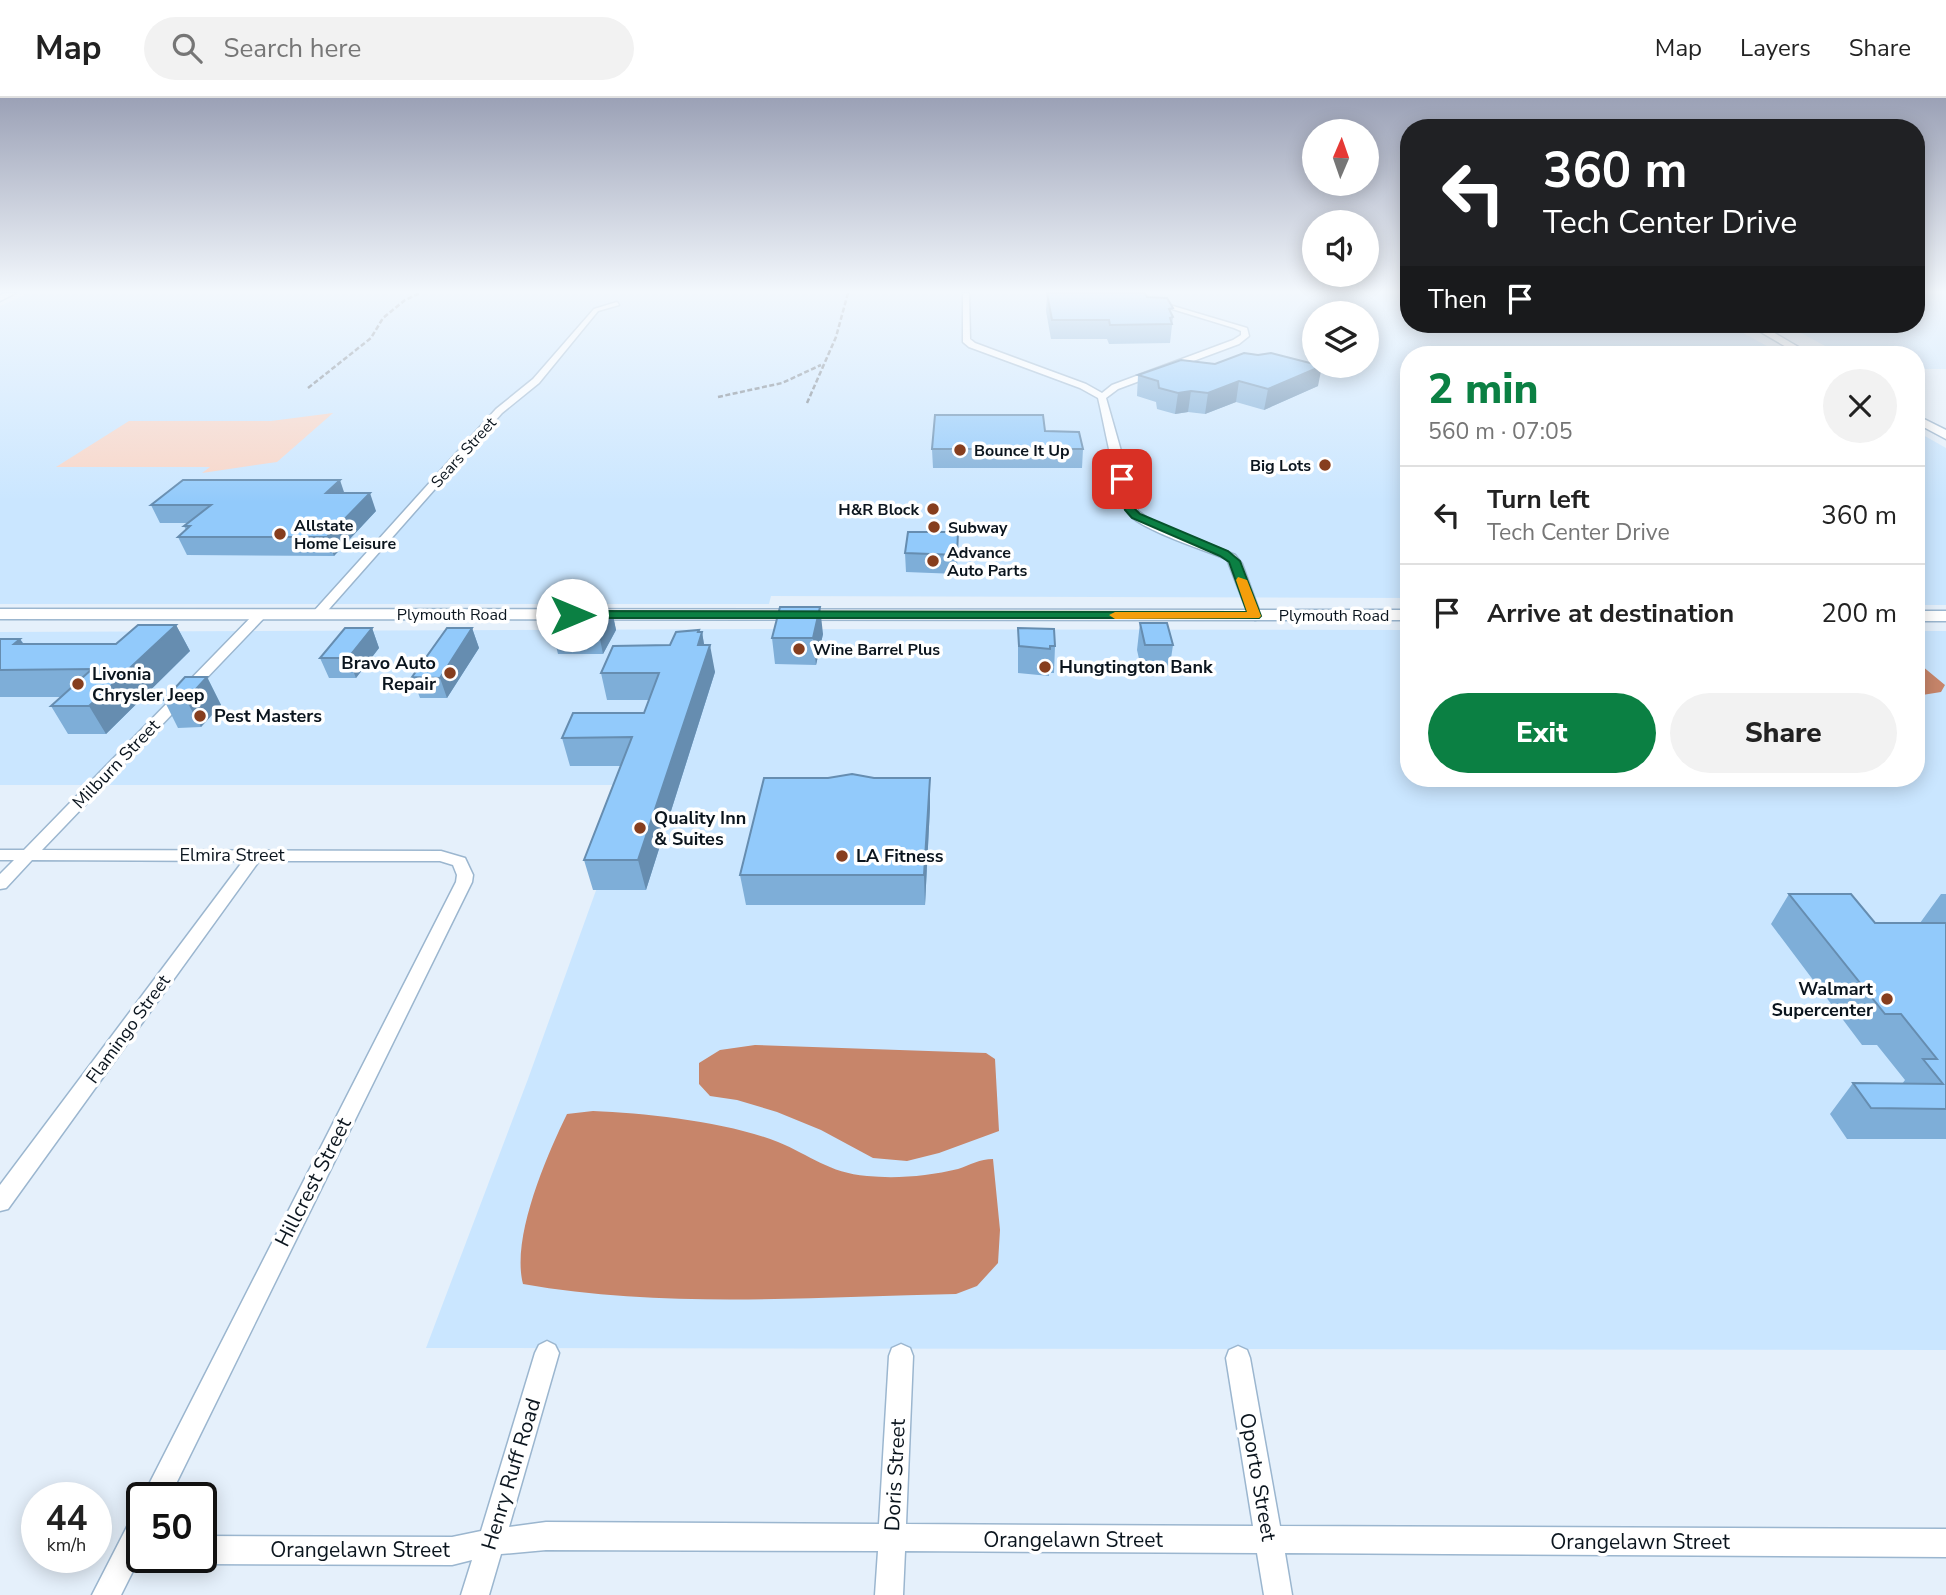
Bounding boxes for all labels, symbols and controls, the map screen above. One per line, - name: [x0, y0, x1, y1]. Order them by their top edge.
- search box: [144, 17, 634, 80]
- text: Map: [35, 26, 102, 71]
- icon: search: [168, 29, 206, 67]
- text: Search here: [224, 31, 361, 66]
- text: Map: [1655, 32, 1702, 64]
- text: Layers: [1740, 32, 1811, 64]
- text: Share: [1849, 32, 1911, 64]
- north arrow: [1302, 119, 1379, 196]
- map controls: [1302, 119, 1379, 378]
- text: 360 m: [1543, 137, 1687, 204]
- icon: left: [1428, 147, 1519, 238]
- text: Tech Center Drive: [1543, 201, 1797, 244]
- button: sound: [1302, 210, 1379, 287]
- icon: arrive: [1501, 280, 1539, 318]
- text: Then: [1428, 282, 1487, 317]
- button: layers: [1302, 301, 1379, 378]
- text: 2 min: [1428, 361, 1538, 418]
- button: close: [1823, 369, 1897, 443]
- street label: Sears Street: [426, 412, 502, 493]
- text: 560 m · 07:05: [1428, 416, 1573, 447]
- place label: Bounce It Up: [974, 440, 1070, 462]
- marker: Bounce It Up: [952, 442, 968, 458]
- pin: [1092, 449, 1152, 509]
- place label: Big Lots: [1250, 455, 1311, 477]
- marker: Big Lots: [1317, 457, 1333, 473]
- icon: arrive: [1103, 460, 1141, 498]
- text: Turn left: [1487, 482, 1590, 517]
- icon: left: [1428, 496, 1466, 534]
- text: 360 m: [1821, 498, 1897, 533]
- place label: H&R Block: [838, 499, 919, 521]
- marker: H&R Block: [925, 501, 941, 517]
- place label: Allstate Home Leisure: [294, 515, 396, 555]
- place label: Subway: [948, 517, 1008, 539]
- text: Tech Center Drive: [1487, 517, 1670, 548]
- marker: Subway: [926, 519, 942, 535]
- marker: Allstate Home Leisure: [272, 526, 288, 542]
- place label: Advance Auto Parts: [947, 542, 1027, 582]
- marker: Advance Auto Parts: [925, 553, 941, 569]
- position arrow: [535, 578, 609, 652]
- icon: arrive: [1428, 594, 1466, 632]
- text: Arrive at destination: [1487, 596, 1734, 631]
- text: 200 m: [1821, 596, 1897, 631]
- street label: Plymouth Road: [397, 604, 507, 626]
- street label: Plymouth Road: [1279, 605, 1389, 627]
- place label: Wine Barrel Plus: [813, 639, 940, 661]
- marker: Wine Barrel Plus: [791, 641, 807, 657]
- place label: Bravo Auto Repair: [341, 651, 436, 696]
- place label: Hungtington Bank: [1059, 655, 1213, 679]
- marker: Hungtington Bank: [1037, 659, 1053, 675]
- place label: Livonia Chrysler Jeep: [92, 662, 205, 707]
- marker: Bravo Auto Repair: [442, 665, 458, 681]
- marker: Livonia Chrysler Jeep: [70, 676, 86, 692]
- button: Exit: [1428, 693, 1656, 773]
- button: Share: [1670, 693, 1897, 773]
- place label: Pest Masters: [214, 704, 322, 728]
- marker: Pest Masters: [192, 708, 208, 724]
- street label: Milburn Street: [67, 713, 165, 814]
- place label: Quality Inn & Suites: [654, 806, 746, 851]
- marker: Quality Inn & Suites: [632, 820, 648, 836]
- street label: Elmira Street: [179, 843, 285, 867]
- place label: LA Fitness: [856, 844, 944, 868]
- marker: LA Fitness: [834, 848, 850, 864]
- street label: Flamingo Street: [80, 969, 176, 1088]
- place label: Walmart Supercenter: [1772, 977, 1873, 1022]
- marker: Walmart Supercenter: [1879, 991, 1895, 1007]
- street label: Hillcrest Street: [268, 1112, 358, 1251]
- street label: Henry Ruff Road: [475, 1395, 547, 1553]
- street label: Oporto Street: [1233, 1411, 1283, 1544]
- street label: Doris Street: [878, 1417, 912, 1532]
- speed limit sign: 50: [126, 1482, 217, 1573]
- text: 44: [45, 1495, 88, 1542]
- street label: Orangelawn Street: [983, 1526, 1163, 1554]
- street label: Orangelawn Street: [1550, 1528, 1730, 1556]
- text: km/h: [47, 1533, 86, 1557]
- street label: Orangelawn Street: [270, 1536, 450, 1564]

